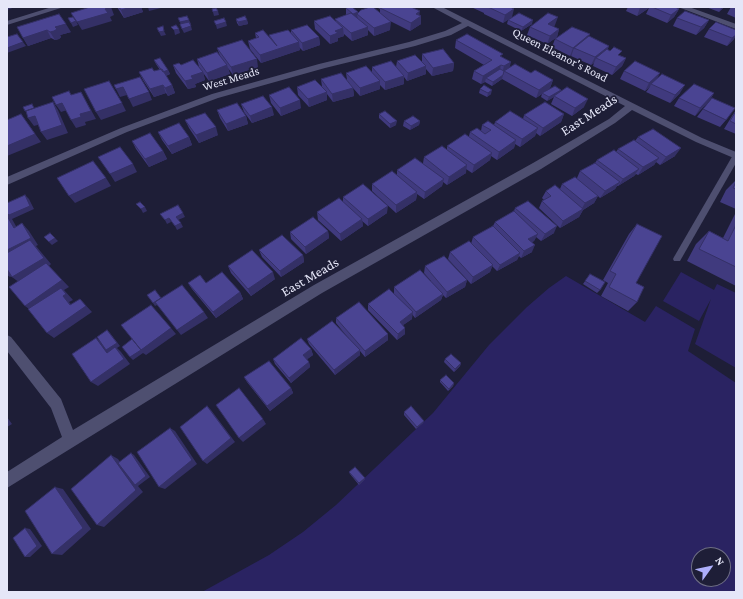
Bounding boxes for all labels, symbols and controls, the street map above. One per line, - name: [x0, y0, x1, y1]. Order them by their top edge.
- street label: Queen Eleanor's Road: [510, 25, 610, 85]
- street label: West Meads: [201, 64, 261, 94]
- street label: East Meads: [558, 91, 620, 139]
- street label: East Meads: [278, 254, 342, 300]
- north arrow: [691, 547, 731, 587]
- text: N: [713, 555, 727, 567]

